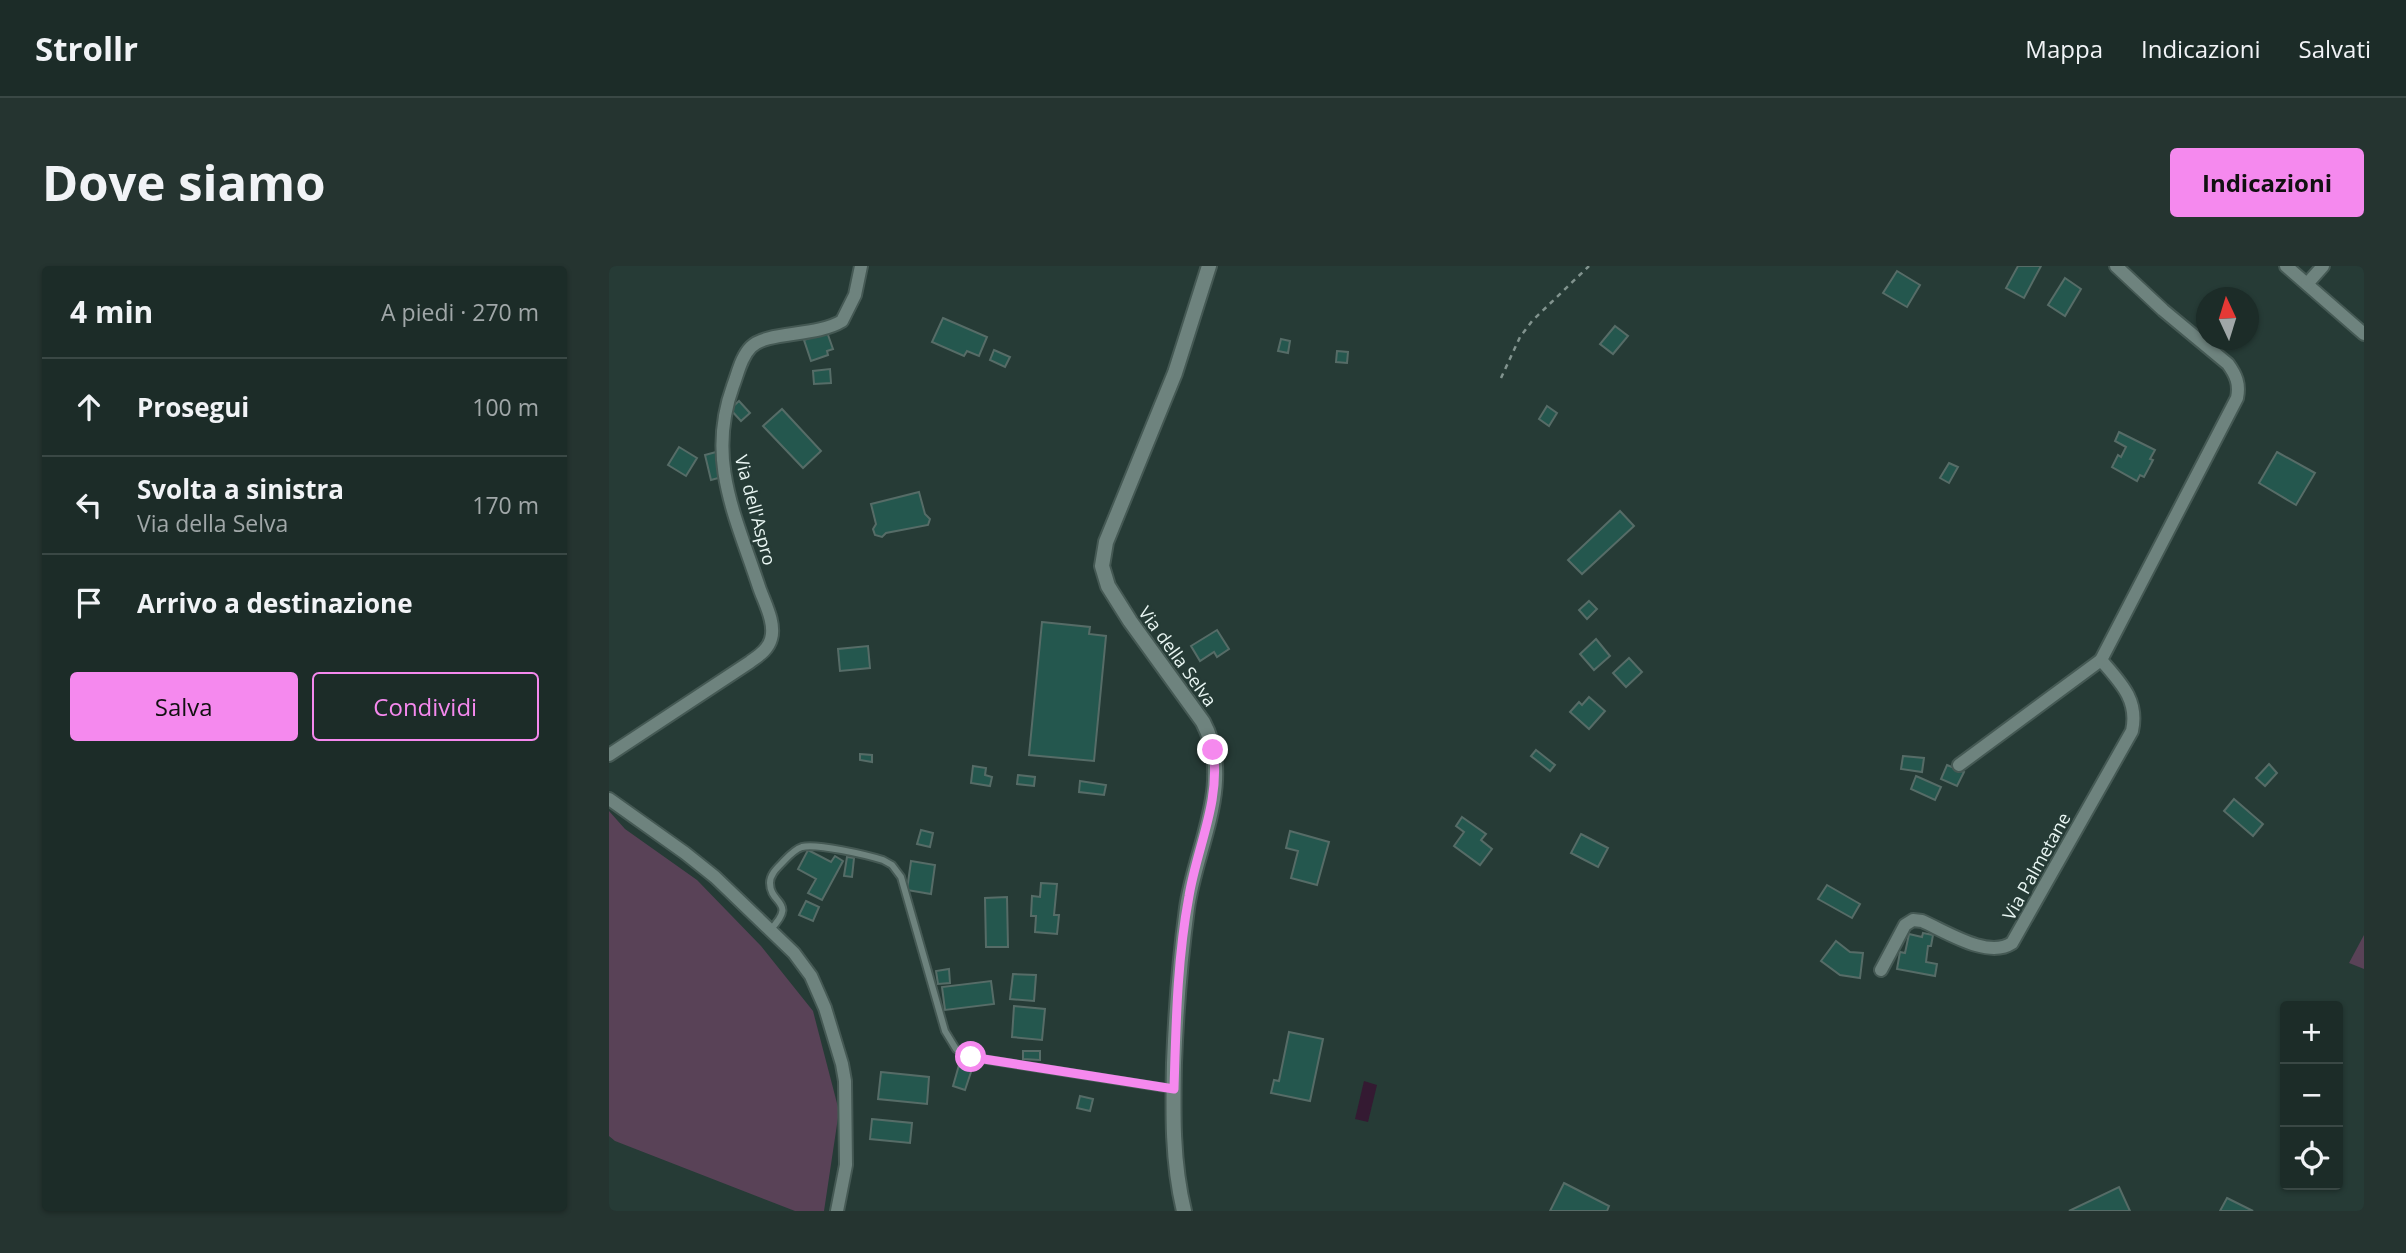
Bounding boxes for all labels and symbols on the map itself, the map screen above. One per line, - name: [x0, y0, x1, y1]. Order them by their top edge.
- north arrow: [2196, 287, 2259, 350]
- street label: Via dell'Aspro: [730, 452, 782, 568]
- street label: Via della Selva: [1134, 601, 1222, 711]
- route end: [1197, 734, 1228, 765]
- street label: Via Palmetane: [1996, 808, 2076, 924]
- route start: [955, 1041, 986, 1072]

